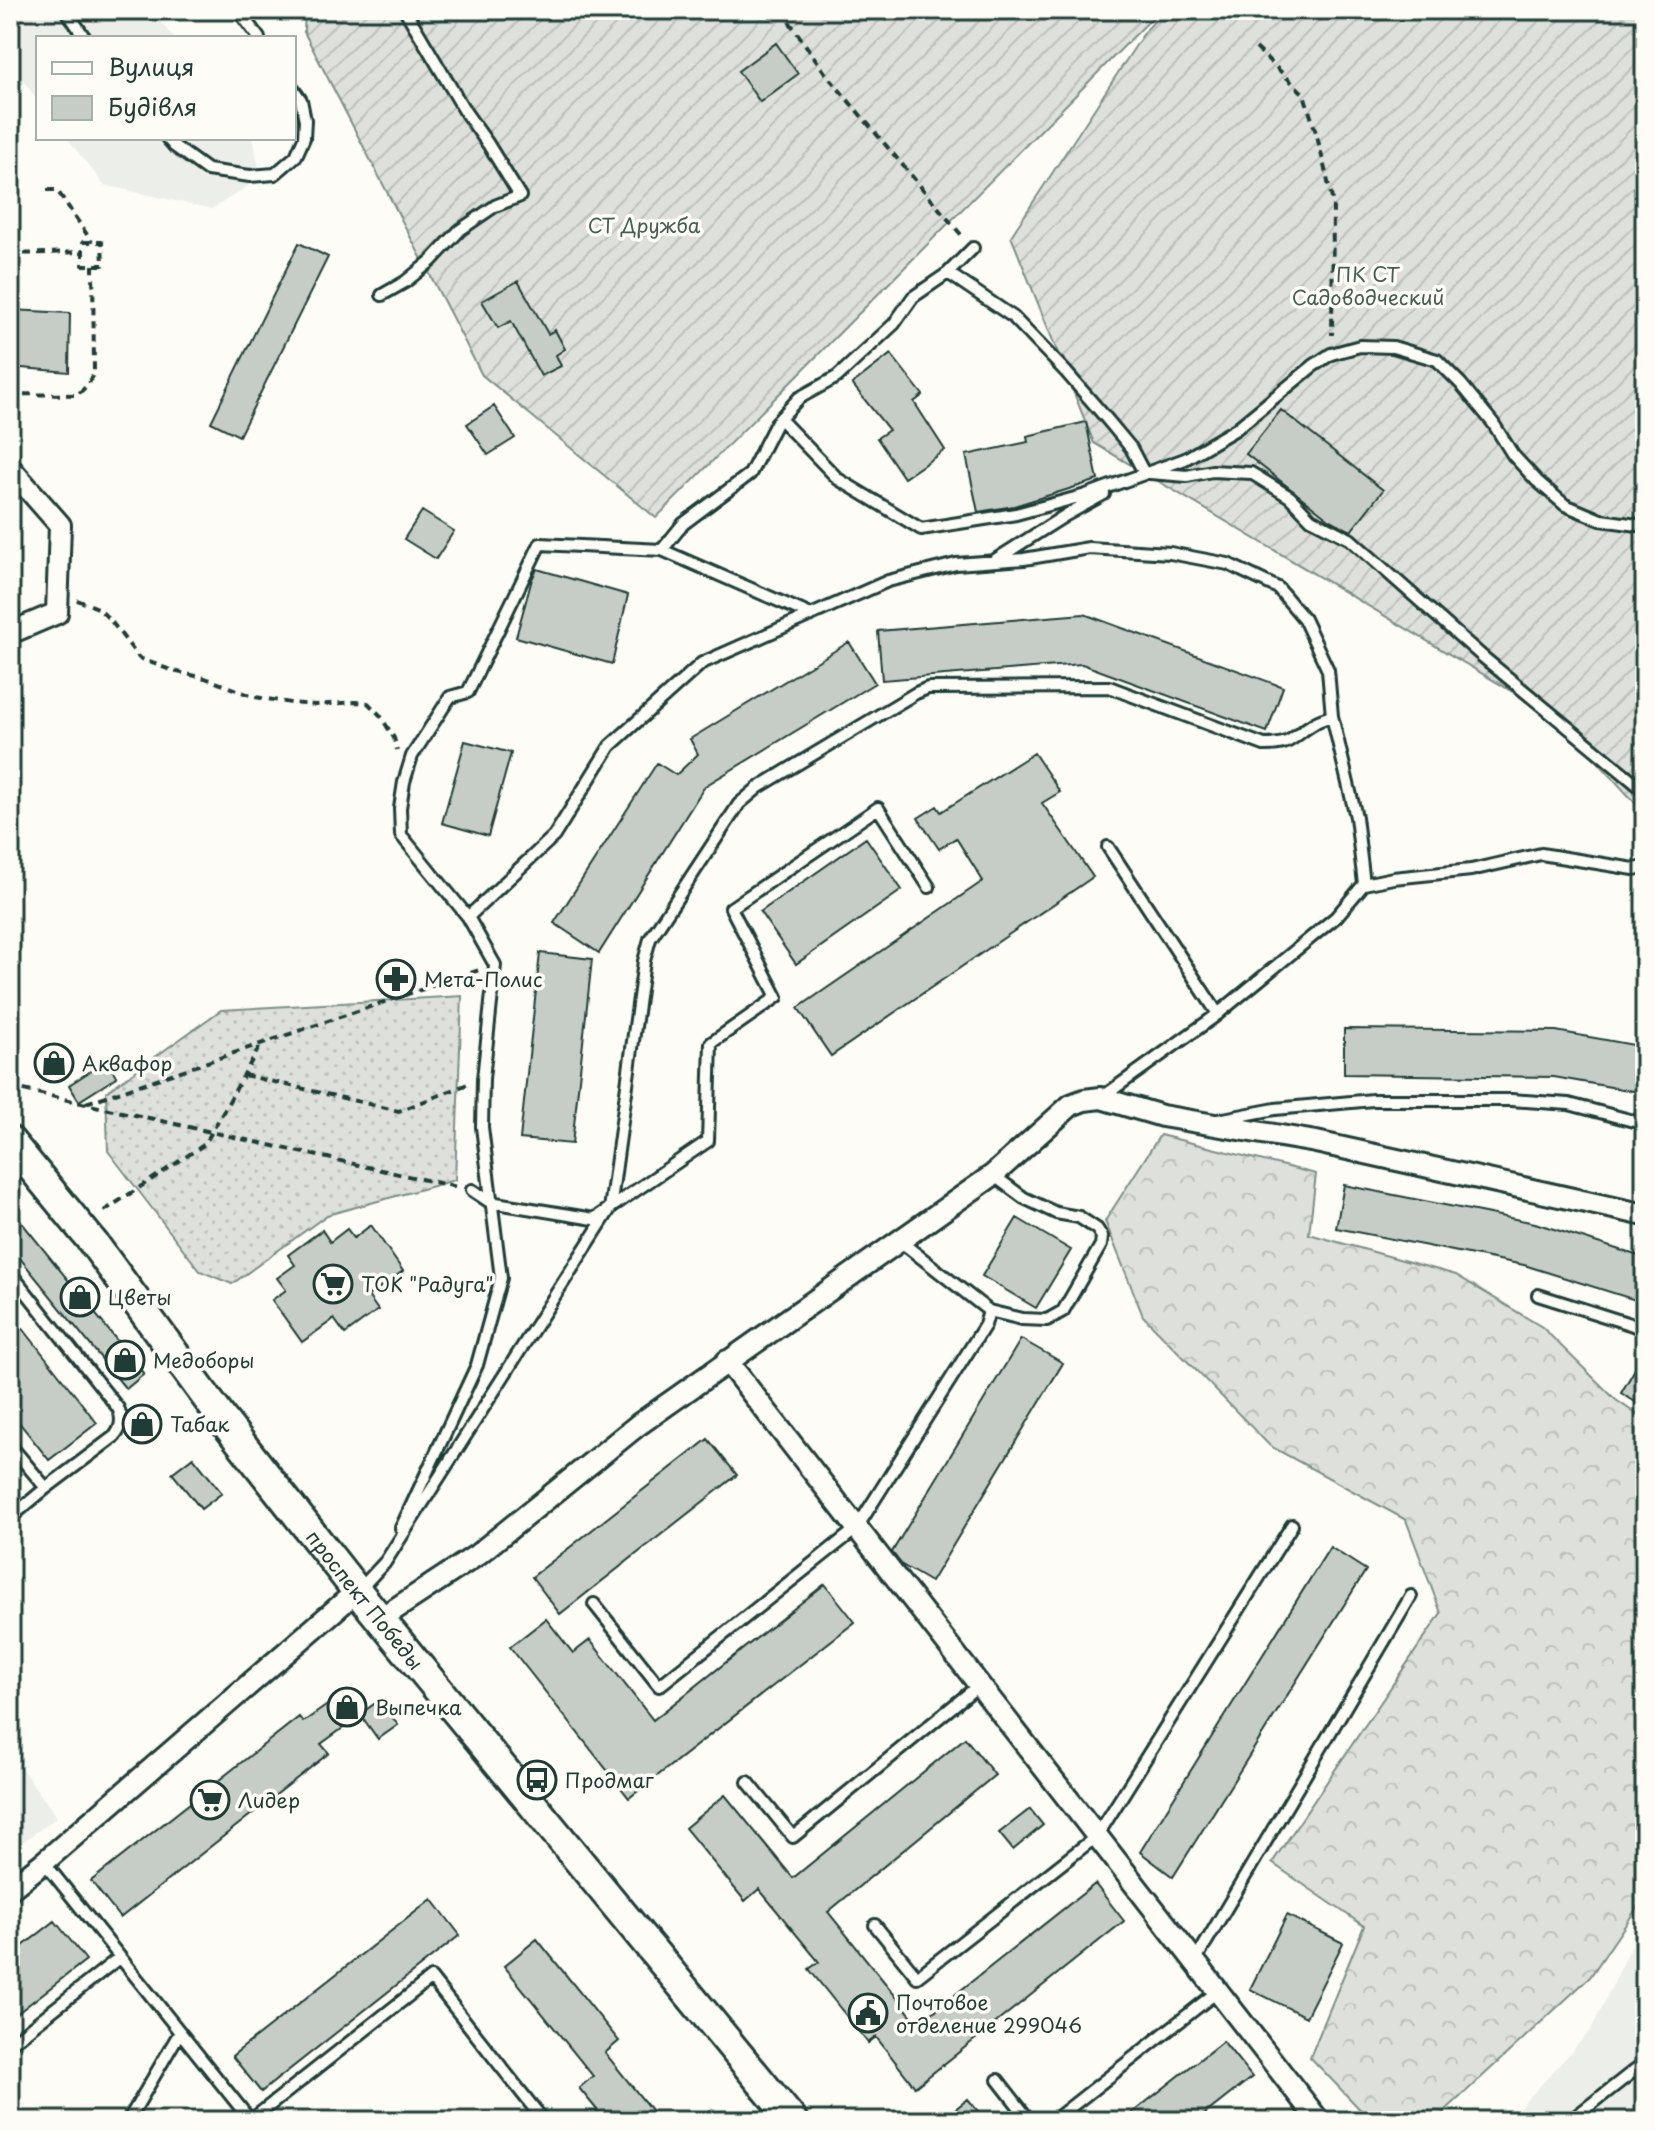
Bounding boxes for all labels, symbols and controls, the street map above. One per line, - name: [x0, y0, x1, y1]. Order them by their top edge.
- legend: [36, 36, 296, 140]
- text: Вулиця: [108, 48, 194, 84]
- text: Будівля: [108, 88, 197, 124]
- park label: СТ Дружба: [588, 210, 701, 240]
- park label: ПК СТ Садоводческий: [1292, 259, 1444, 312]
- pharmacy icon: Мета-Полис: [375, 958, 417, 1000]
- place label: Мета-Полис: [424, 964, 542, 994]
- shop icon: Аквафор: [33, 1042, 75, 1084]
- place label: Аквафор: [82, 1048, 172, 1078]
- supermarket icon: ТОК "Радуга": [312, 1263, 354, 1305]
- place label: ТОК "Радуга": [361, 1269, 494, 1299]
- shop icon: Цветы: [59, 1276, 101, 1318]
- place label: Цветы: [108, 1282, 171, 1312]
- shop icon: Медоборы: [104, 1339, 146, 1381]
- place label: Медоборы: [153, 1345, 255, 1375]
- shop icon: Табак: [121, 1403, 163, 1445]
- place label: Табак: [170, 1409, 229, 1439]
- street label: проспект Победы: [299, 1523, 431, 1676]
- shop icon: Выпечка: [326, 1686, 368, 1728]
- place label: Выпечка: [375, 1692, 462, 1722]
- bus stop icon: Продмаг: [516, 1759, 558, 1801]
- place label: Продмаг: [565, 1765, 655, 1795]
- supermarket icon: Лидер: [189, 1779, 231, 1821]
- place label: Лидер: [238, 1785, 300, 1815]
- place label: Почтовое отделение 299046: [896, 1987, 1082, 2040]
- public building icon: Почтовое отделение 299046: [847, 1992, 889, 2034]

